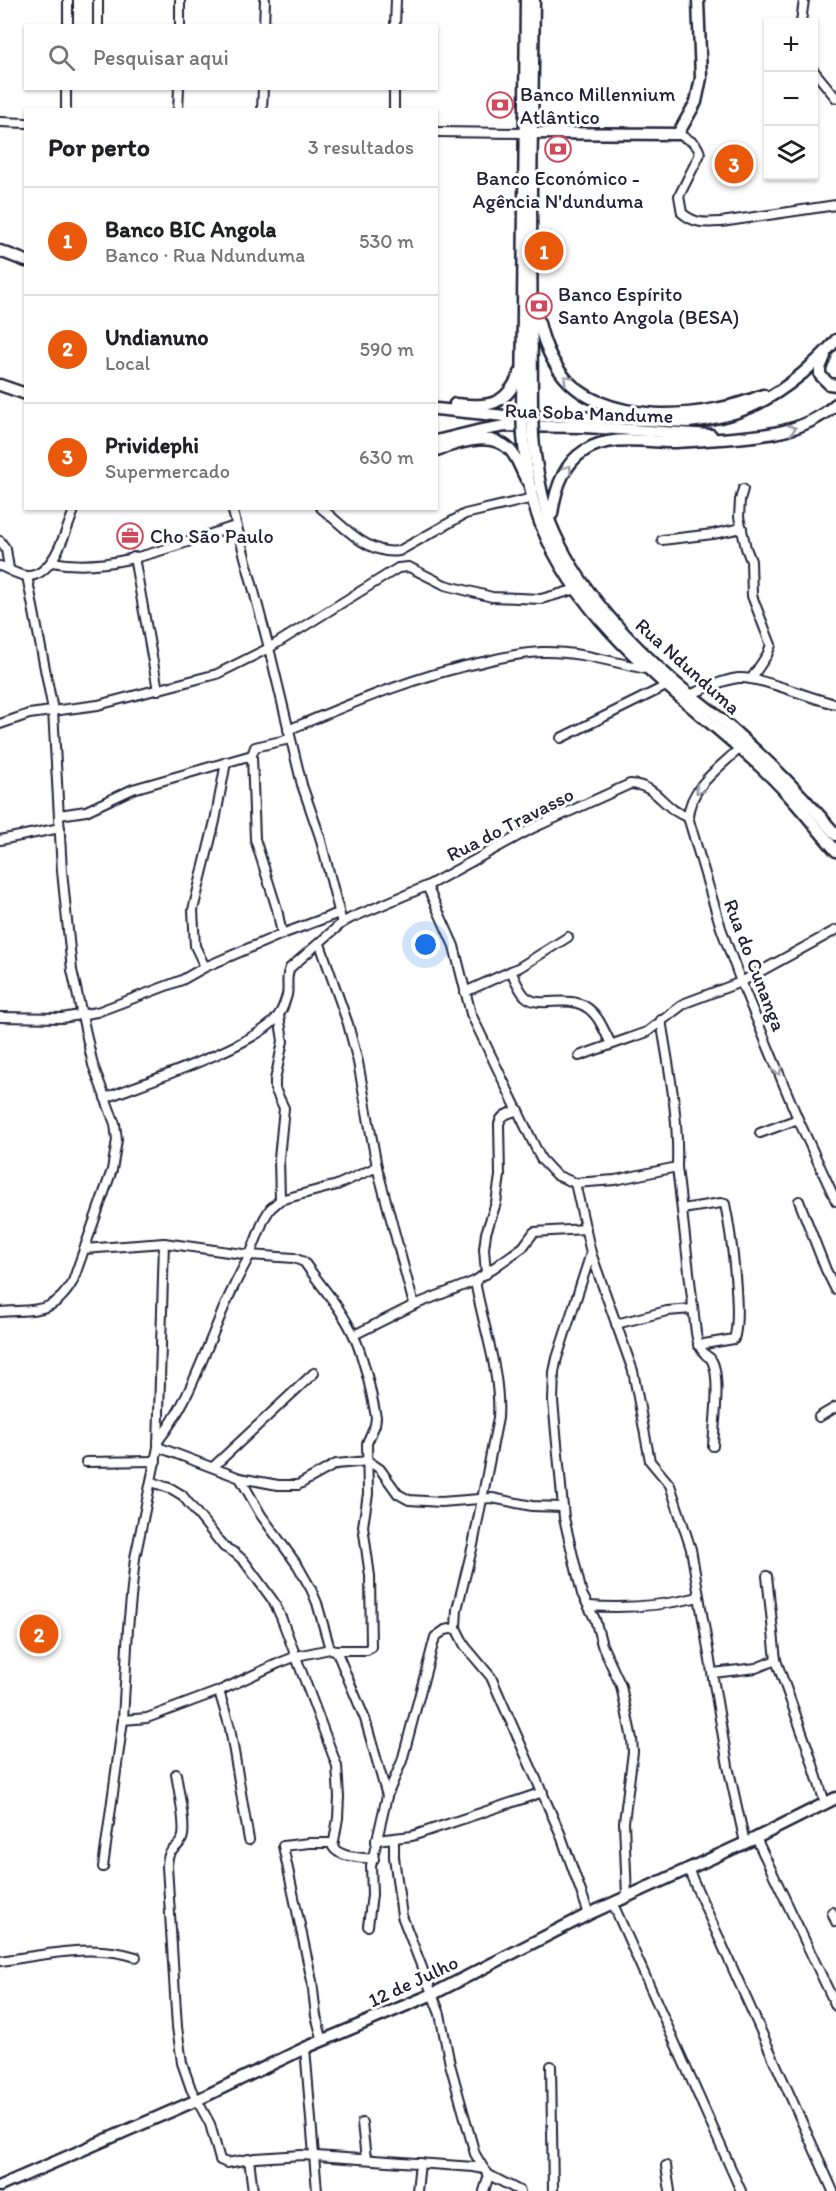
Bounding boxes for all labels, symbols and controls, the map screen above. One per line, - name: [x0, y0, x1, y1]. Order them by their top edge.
- map controls: [764, 18, 818, 180]
- button: +: [764, 18, 818, 72]
- search box: [24, 24, 438, 90]
- icon: search: [45, 41, 78, 74]
- text: Pesquisar aqui: [93, 44, 229, 71]
- button: −: [764, 72, 818, 126]
- place label: Banco Millennium Atlântico: [520, 82, 676, 129]
- bank icon: Banco Millennium Atlântico: [485, 90, 515, 120]
- button: layers: [764, 126, 818, 180]
- text: Por perto: [48, 131, 150, 163]
- bank icon: Banco Económico - Agência N'dunduma: [543, 134, 573, 164]
- text: 3 resultados: [308, 135, 414, 159]
- pin: 3: [714, 142, 754, 186]
- place label: Banco Económico - Agência N'dunduma: [473, 166, 644, 213]
- text: Banco BIC Angola: [105, 216, 276, 243]
- pin: 1: [524, 228, 564, 274]
- text: 1: [63, 229, 72, 253]
- text: 530 m: [359, 229, 414, 253]
- text: Banco · Rua Ndunduma: [105, 243, 305, 267]
- place label: Banco Espírito Santo Angola (BESA): [558, 282, 739, 329]
- bank icon: Banco Espírito Santo Angola (BESA): [524, 291, 554, 321]
- text: Undianuno: [105, 324, 209, 351]
- text: 2: [62, 337, 73, 361]
- text: 590 m: [359, 337, 414, 361]
- text: Local: [105, 351, 150, 375]
- one-way arrow: [563, 376, 574, 387]
- street label: Rua Soba Mandume: [504, 398, 674, 428]
- one-way arrow: [786, 424, 797, 436]
- text: Prividephi: [105, 432, 199, 459]
- text: 3: [62, 445, 73, 469]
- text: 630 m: [359, 445, 414, 469]
- text: Supermercado: [105, 459, 230, 483]
- one-way arrow: [560, 464, 571, 475]
- office icon: Cho São Paulo: [115, 521, 145, 551]
- place label: Cho São Paulo: [150, 524, 274, 548]
- street label: Rua Ndunduma: [631, 613, 745, 719]
- street label: Rua do Travasso: [442, 782, 578, 866]
- one-way arrow: [695, 783, 706, 794]
- street label: Rua do Cunanga: [719, 896, 791, 1035]
- your location: [411, 930, 440, 959]
- one-way arrow: [771, 1065, 783, 1076]
- pin: 2: [20, 1612, 58, 1656]
- street label: 12 de Julho: [364, 1950, 462, 2012]

